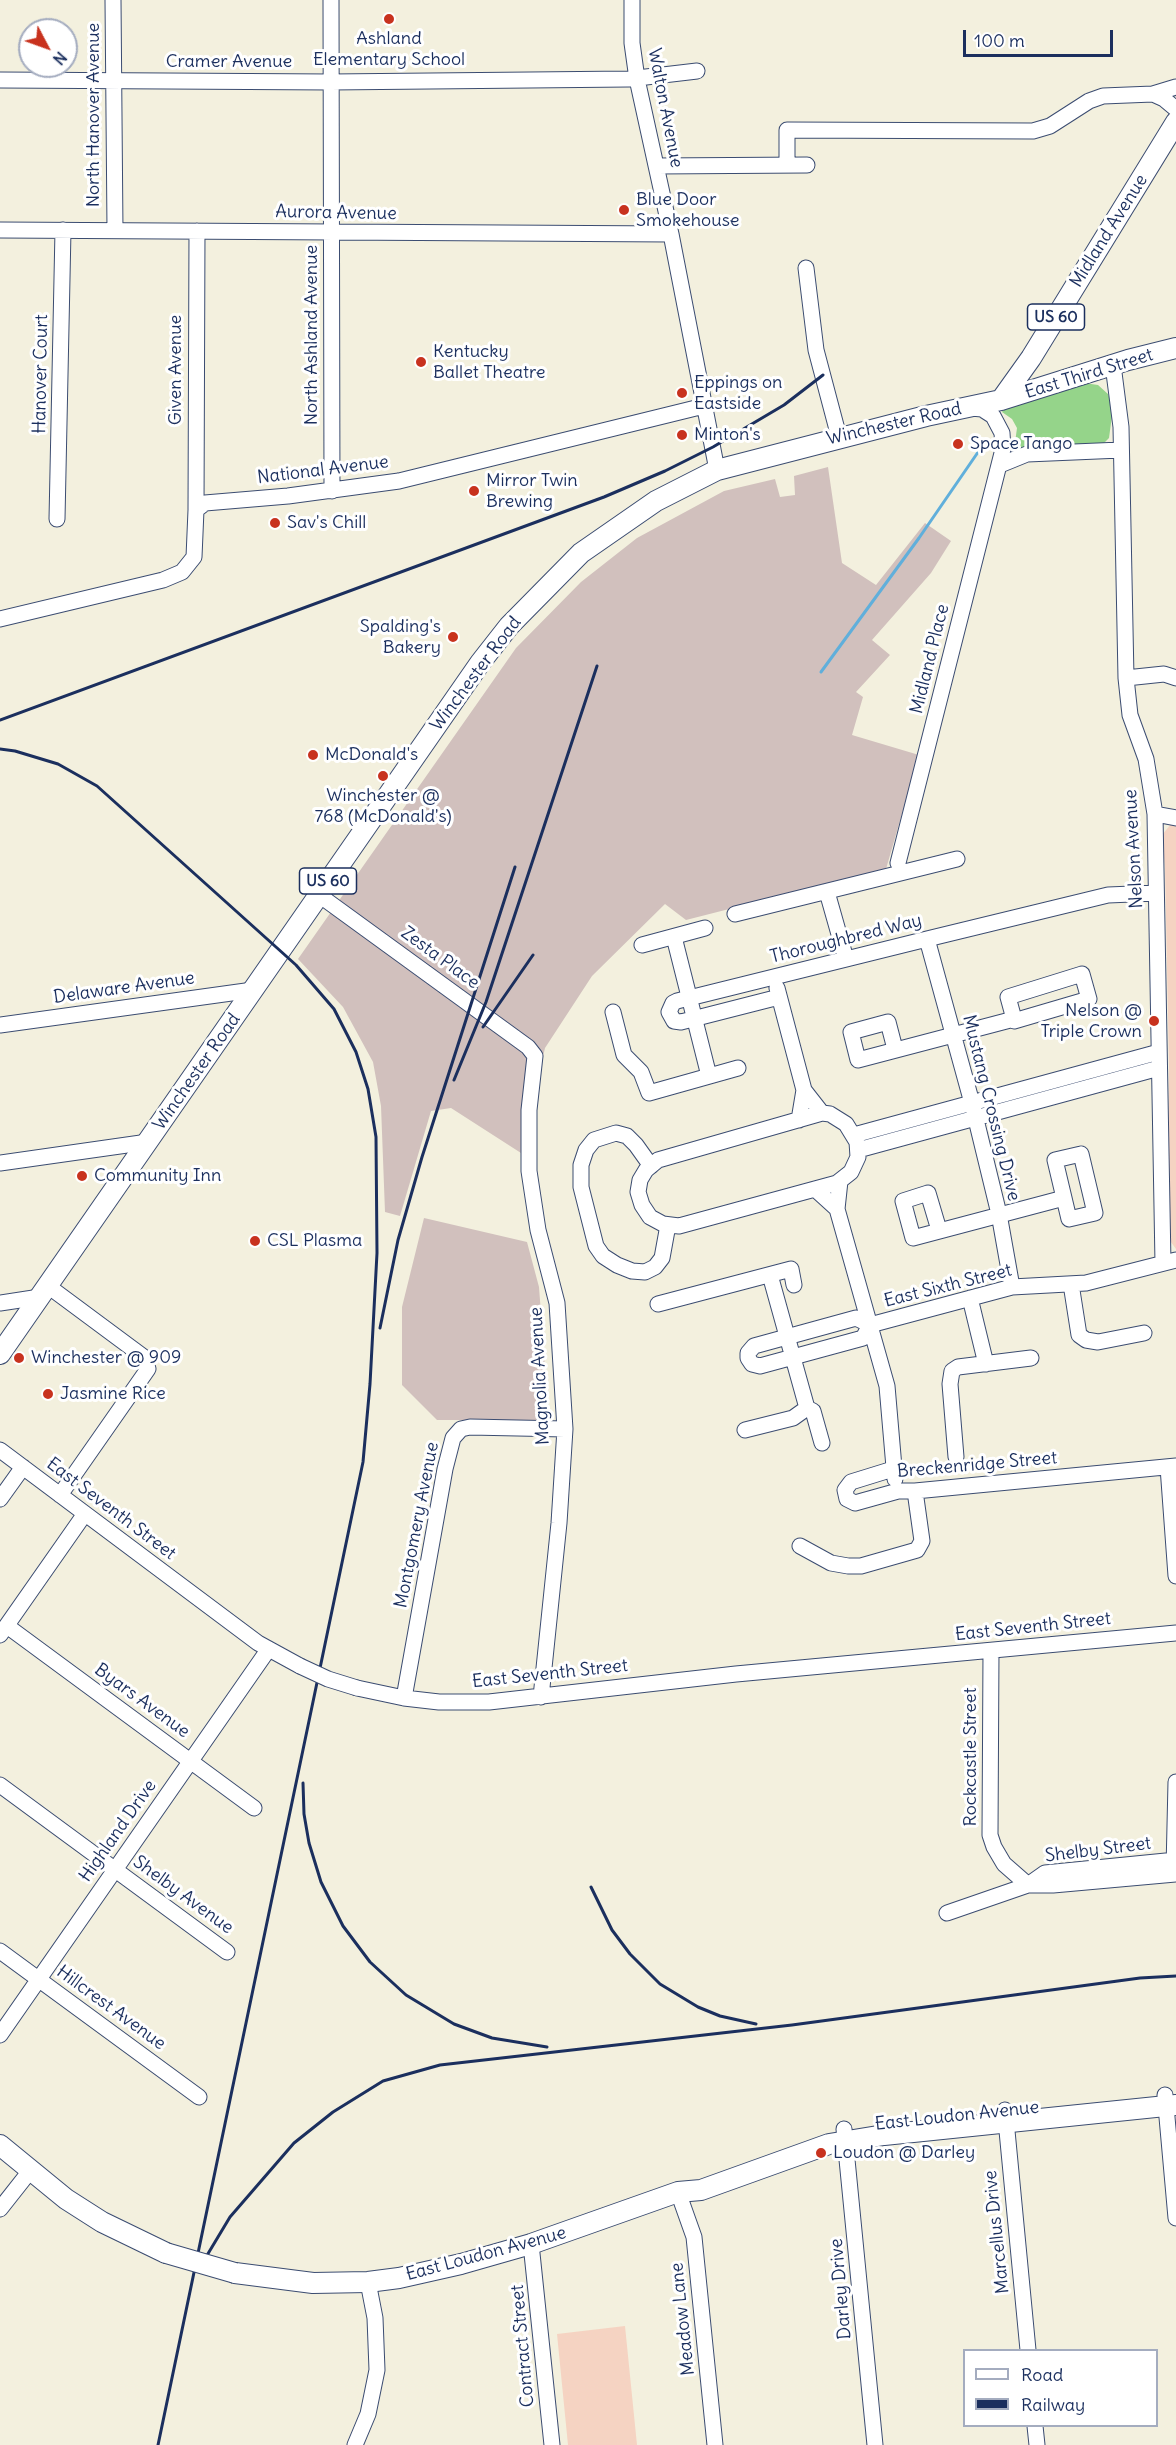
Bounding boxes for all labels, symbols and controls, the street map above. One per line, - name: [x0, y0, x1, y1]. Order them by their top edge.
- marker: Ashland Elementary School: [382, 12, 396, 26]
- north arrow: [18, 18, 78, 78]
- scale bar: [966, 18, 1116, 56]
- street label: North Hanover Avenue: [83, 23, 105, 207]
- place label: Ashland Elementary School: [313, 28, 465, 70]
- text: 100 m: [974, 29, 1025, 52]
- street label: Walton Avenue: [643, 46, 687, 170]
- text: N: [49, 48, 71, 69]
- street label: Cramer Avenue: [166, 51, 292, 73]
- street label: Midland Avenue: [1066, 171, 1152, 291]
- place label: Blue Door Smokehouse: [636, 189, 740, 232]
- street label: Aurora Avenue: [275, 201, 397, 225]
- marker: Blue Door Smokehouse: [617, 203, 631, 217]
- street label: North Ashland Avenue: [301, 245, 323, 425]
- road number: US 60: [1028, 304, 1084, 330]
- street label: Hanover Court: [29, 314, 53, 434]
- street label: Given Avenue: [165, 315, 187, 425]
- place label: Kentucky Ballet Theatre: [433, 341, 546, 384]
- street label: East Third Street: [1022, 344, 1156, 404]
- marker: Kentucky Ballet Theatre: [414, 355, 428, 369]
- place label: Eppings on Eastside: [694, 372, 783, 415]
- marker: Eppings on Eastside: [675, 386, 689, 400]
- street label: Winchester Road: [825, 398, 963, 450]
- place label: Minton's: [694, 424, 761, 446]
- marker: Minton's: [675, 428, 689, 442]
- place label: Space Tango: [970, 433, 1072, 455]
- marker: Space Tango: [951, 437, 965, 451]
- street label: National Avenue: [256, 451, 390, 489]
- place label: Mirror Twin Brewing: [486, 470, 578, 512]
- marker: Mirror Twin Brewing: [467, 484, 481, 498]
- place label: Sav's Chill: [287, 512, 366, 534]
- marker: Sav's Chill: [268, 516, 282, 530]
- street label: Midland Place: [906, 602, 954, 716]
- street label: Winchester Road: [426, 613, 526, 735]
- place label: Spalding's Bakery: [360, 616, 441, 658]
- marker: Spalding's Bakery: [446, 630, 460, 644]
- place label: McDonald's: [325, 744, 418, 766]
- marker: McDonald's: [306, 748, 320, 762]
- marker: Winchester @ 768 (McDonald's): [376, 769, 390, 783]
- place label: Winchester @ 768 (McDonald's): [314, 785, 452, 828]
- street label: Nelson Avenue: [1120, 789, 1148, 909]
- road number: US 60: [300, 868, 356, 894]
- street label: Thoroughbred Way: [768, 910, 924, 968]
- street label: Zesta Place: [397, 922, 483, 994]
- street label: Delaware Avenue: [52, 967, 196, 1009]
- place label: Nelson @ Triple Crown: [1041, 1000, 1142, 1042]
- street label: Winchester Road: [149, 1009, 245, 1135]
- street label: Mustang Crossing Drive: [957, 1013, 1025, 1203]
- marker: Nelson @ Triple Crown: [1147, 1014, 1161, 1028]
- place label: Community Inn: [94, 1165, 221, 1187]
- marker: Community Inn: [75, 1169, 89, 1183]
- place label: CSL Plasma: [267, 1230, 362, 1252]
- marker: CSL Plasma: [248, 1234, 262, 1248]
- street label: East Sixth Street: [882, 1260, 1014, 1312]
- street label: Magnolia Avenue: [526, 1306, 554, 1446]
- place label: Winchester @ 909: [31, 1347, 181, 1369]
- marker: Winchester @ 909: [12, 1351, 26, 1365]
- place label: Jasmine Rice: [60, 1383, 166, 1405]
- marker: Jasmine Rice: [41, 1387, 55, 1401]
- street label: Montgomery Avenue: [390, 1440, 444, 1610]
- street label: Breckenridge Street: [896, 1447, 1058, 1483]
- street label: East Seventh Street: [42, 1453, 180, 1565]
- street label: East Seventh Street: [954, 1608, 1112, 1646]
- street label: East Seventh Street: [471, 1655, 629, 1693]
- street label: Byars Avenue: [90, 1659, 194, 1743]
- street label: Rockcastle Street: [960, 1687, 982, 1827]
- street label: Highland Drive: [75, 1776, 161, 1886]
- street label: Shelby Street: [1044, 1833, 1152, 1867]
- street label: Shelby Avenue: [129, 1851, 237, 1939]
- street label: Hillcrest Avenue: [52, 1961, 170, 2055]
- street label: East Loudon Avenue: [874, 2097, 1040, 2135]
- place label: Loudon @ Darley: [833, 2142, 975, 2164]
- marker: Loudon @ Darley: [814, 2146, 828, 2160]
- street label: Marcellus Drive: [980, 2169, 1014, 2295]
- street label: East Loudon Avenue: [404, 2222, 568, 2286]
- street label: Darley Drive: [826, 2238, 856, 2340]
- street label: Meadow Lane: [666, 2261, 700, 2377]
- street label: Contract Street: [507, 2284, 539, 2408]
- legend: [963, 2349, 1158, 2427]
- text: Road: [1021, 2363, 1063, 2386]
- text: Railway: [1021, 2393, 1085, 2416]

